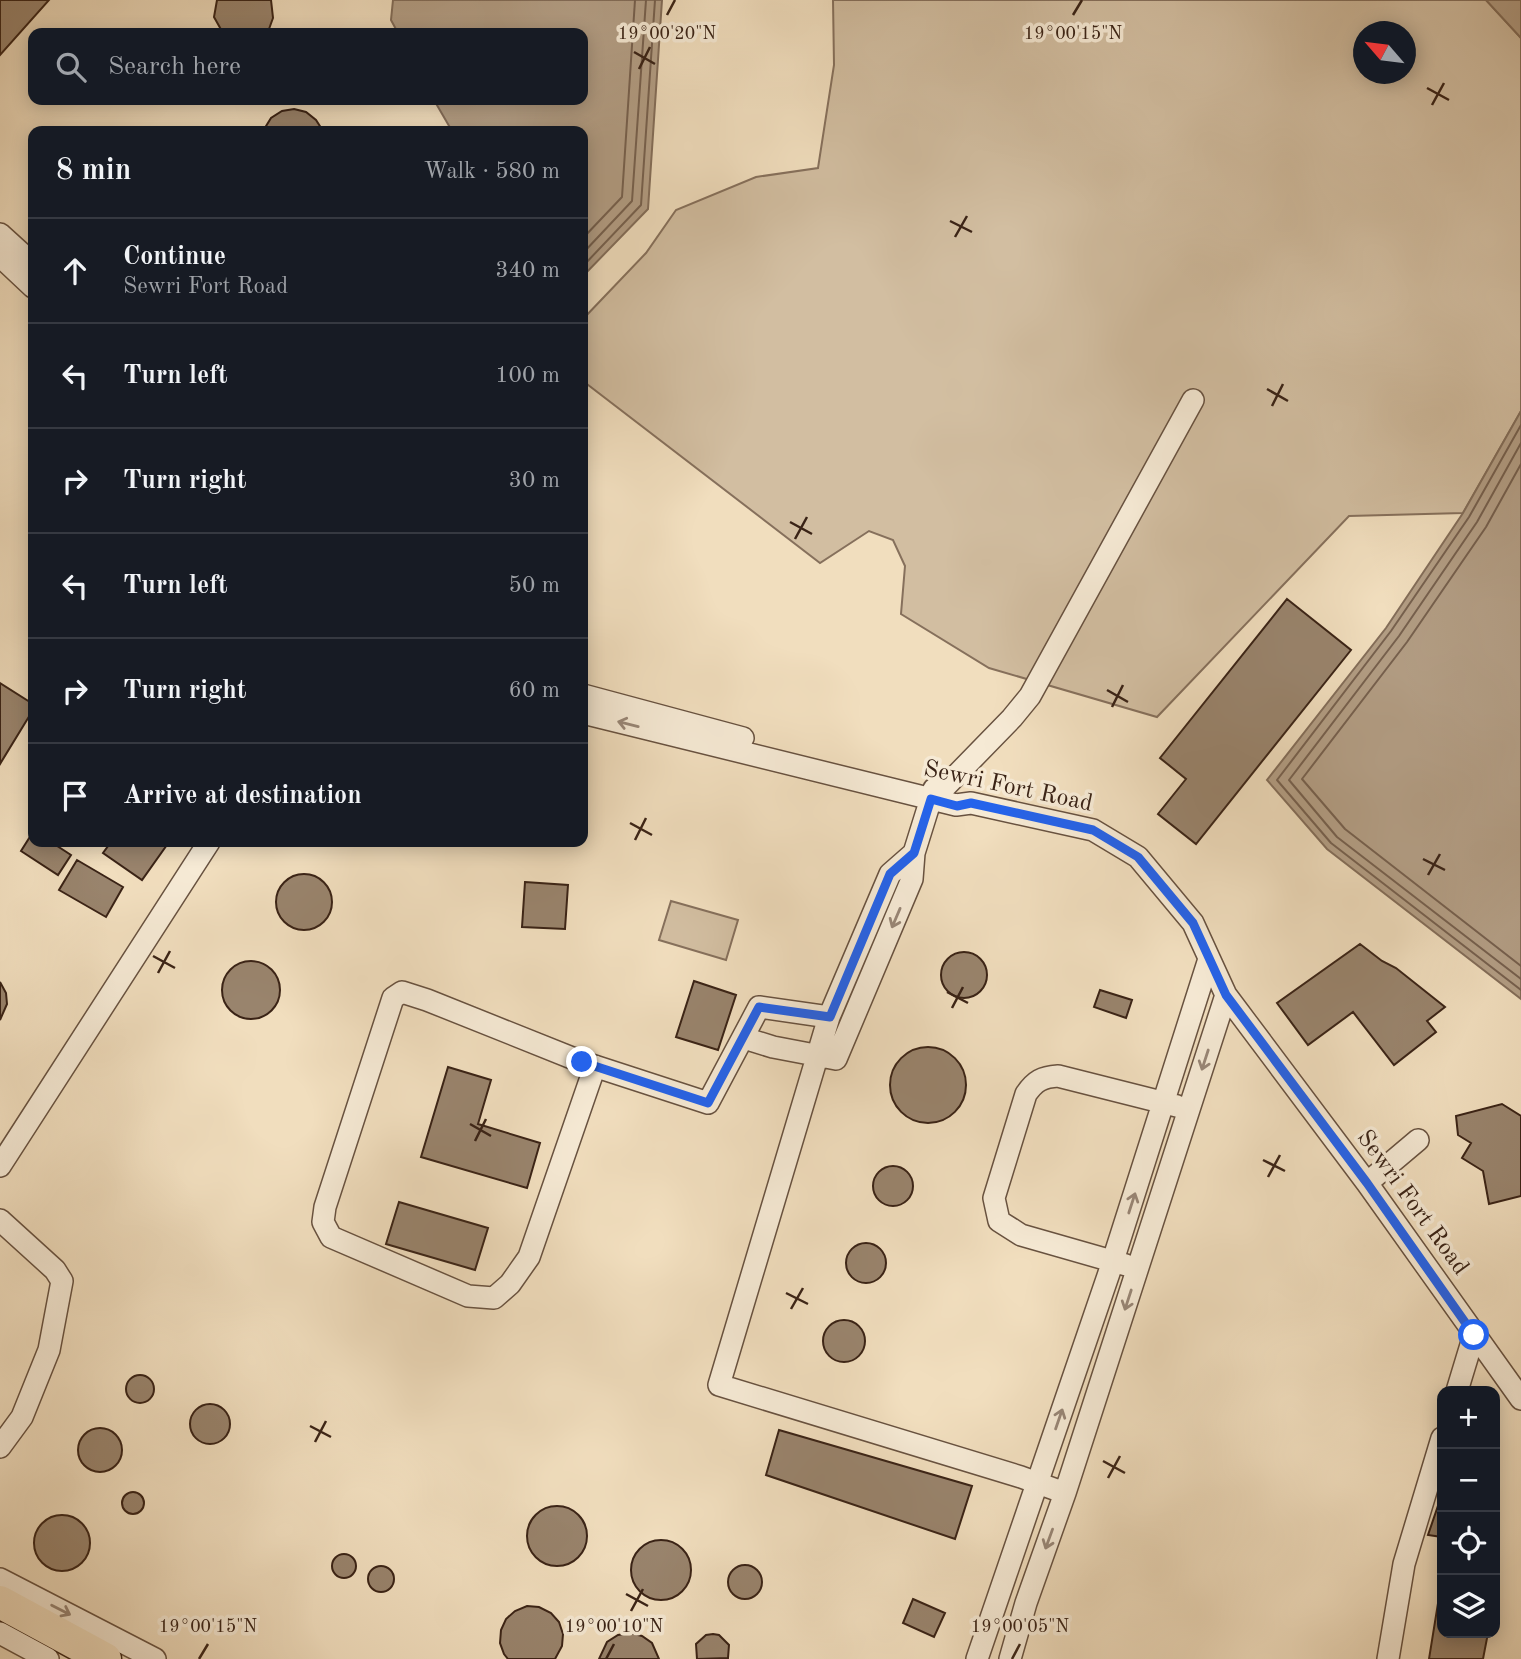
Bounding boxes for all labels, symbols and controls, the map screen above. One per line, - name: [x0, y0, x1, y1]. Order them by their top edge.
- north arrow: [1353, 21, 1416, 84]
- text: 19°00'20"N: [618, 25, 716, 43]
- text: 19°00'15"N: [1024, 25, 1122, 43]
- search box: [28, 28, 588, 105]
- icon: search: [52, 48, 90, 86]
- text: Search here: [108, 54, 241, 80]
- text: 8 min: [56, 156, 131, 186]
- text: Walk · 580 m: [424, 160, 560, 183]
- text: Continue: [123, 244, 226, 270]
- icon: ahead: [56, 252, 94, 290]
- text: 340 m: [495, 259, 560, 282]
- text: Sewri Fort Road: [123, 275, 288, 298]
- icon: left: [56, 357, 94, 395]
- text: Turn left: [123, 363, 228, 389]
- text: 100 m: [495, 364, 560, 387]
- icon: right: [56, 462, 94, 500]
- text: Turn right: [123, 468, 246, 494]
- text: 30 m: [509, 469, 560, 492]
- icon: left: [56, 567, 94, 605]
- text: Turn left: [123, 573, 228, 599]
- text: 50 m: [509, 574, 560, 597]
- icon: right: [56, 672, 94, 710]
- text: Turn right: [123, 678, 246, 704]
- text: 60 m: [509, 679, 560, 702]
- one-way arrow: [617, 717, 640, 730]
- street label: Sewri Fort Road: [921, 757, 1095, 817]
- icon: arrive: [56, 777, 94, 815]
- text: Arrive at destination: [123, 783, 362, 809]
- one-way arrow: [888, 907, 901, 928]
- route end: [566, 1046, 597, 1077]
- one-way arrow: [1198, 1048, 1211, 1070]
- street label: Sewri Fort Road: [1352, 1126, 1472, 1280]
- one-way arrow: [1126, 1192, 1139, 1214]
- one-way arrow: [1121, 1288, 1134, 1310]
- route start: [1458, 1319, 1489, 1350]
- map controls: [1437, 1386, 1500, 1638]
- button: +: [1437, 1386, 1500, 1449]
- one-way arrow: [1054, 1408, 1066, 1430]
- button: −: [1437, 1449, 1500, 1512]
- button: locate: [1437, 1512, 1500, 1575]
- one-way arrow: [1042, 1527, 1054, 1549]
- button: layers: [1437, 1575, 1500, 1638]
- one-way arrow: [50, 1604, 71, 1617]
- text: 19°00'15"N: [159, 1618, 257, 1636]
- text: 19°00'10"N: [565, 1618, 663, 1636]
- text: 19°00'05"N: [971, 1618, 1069, 1636]

